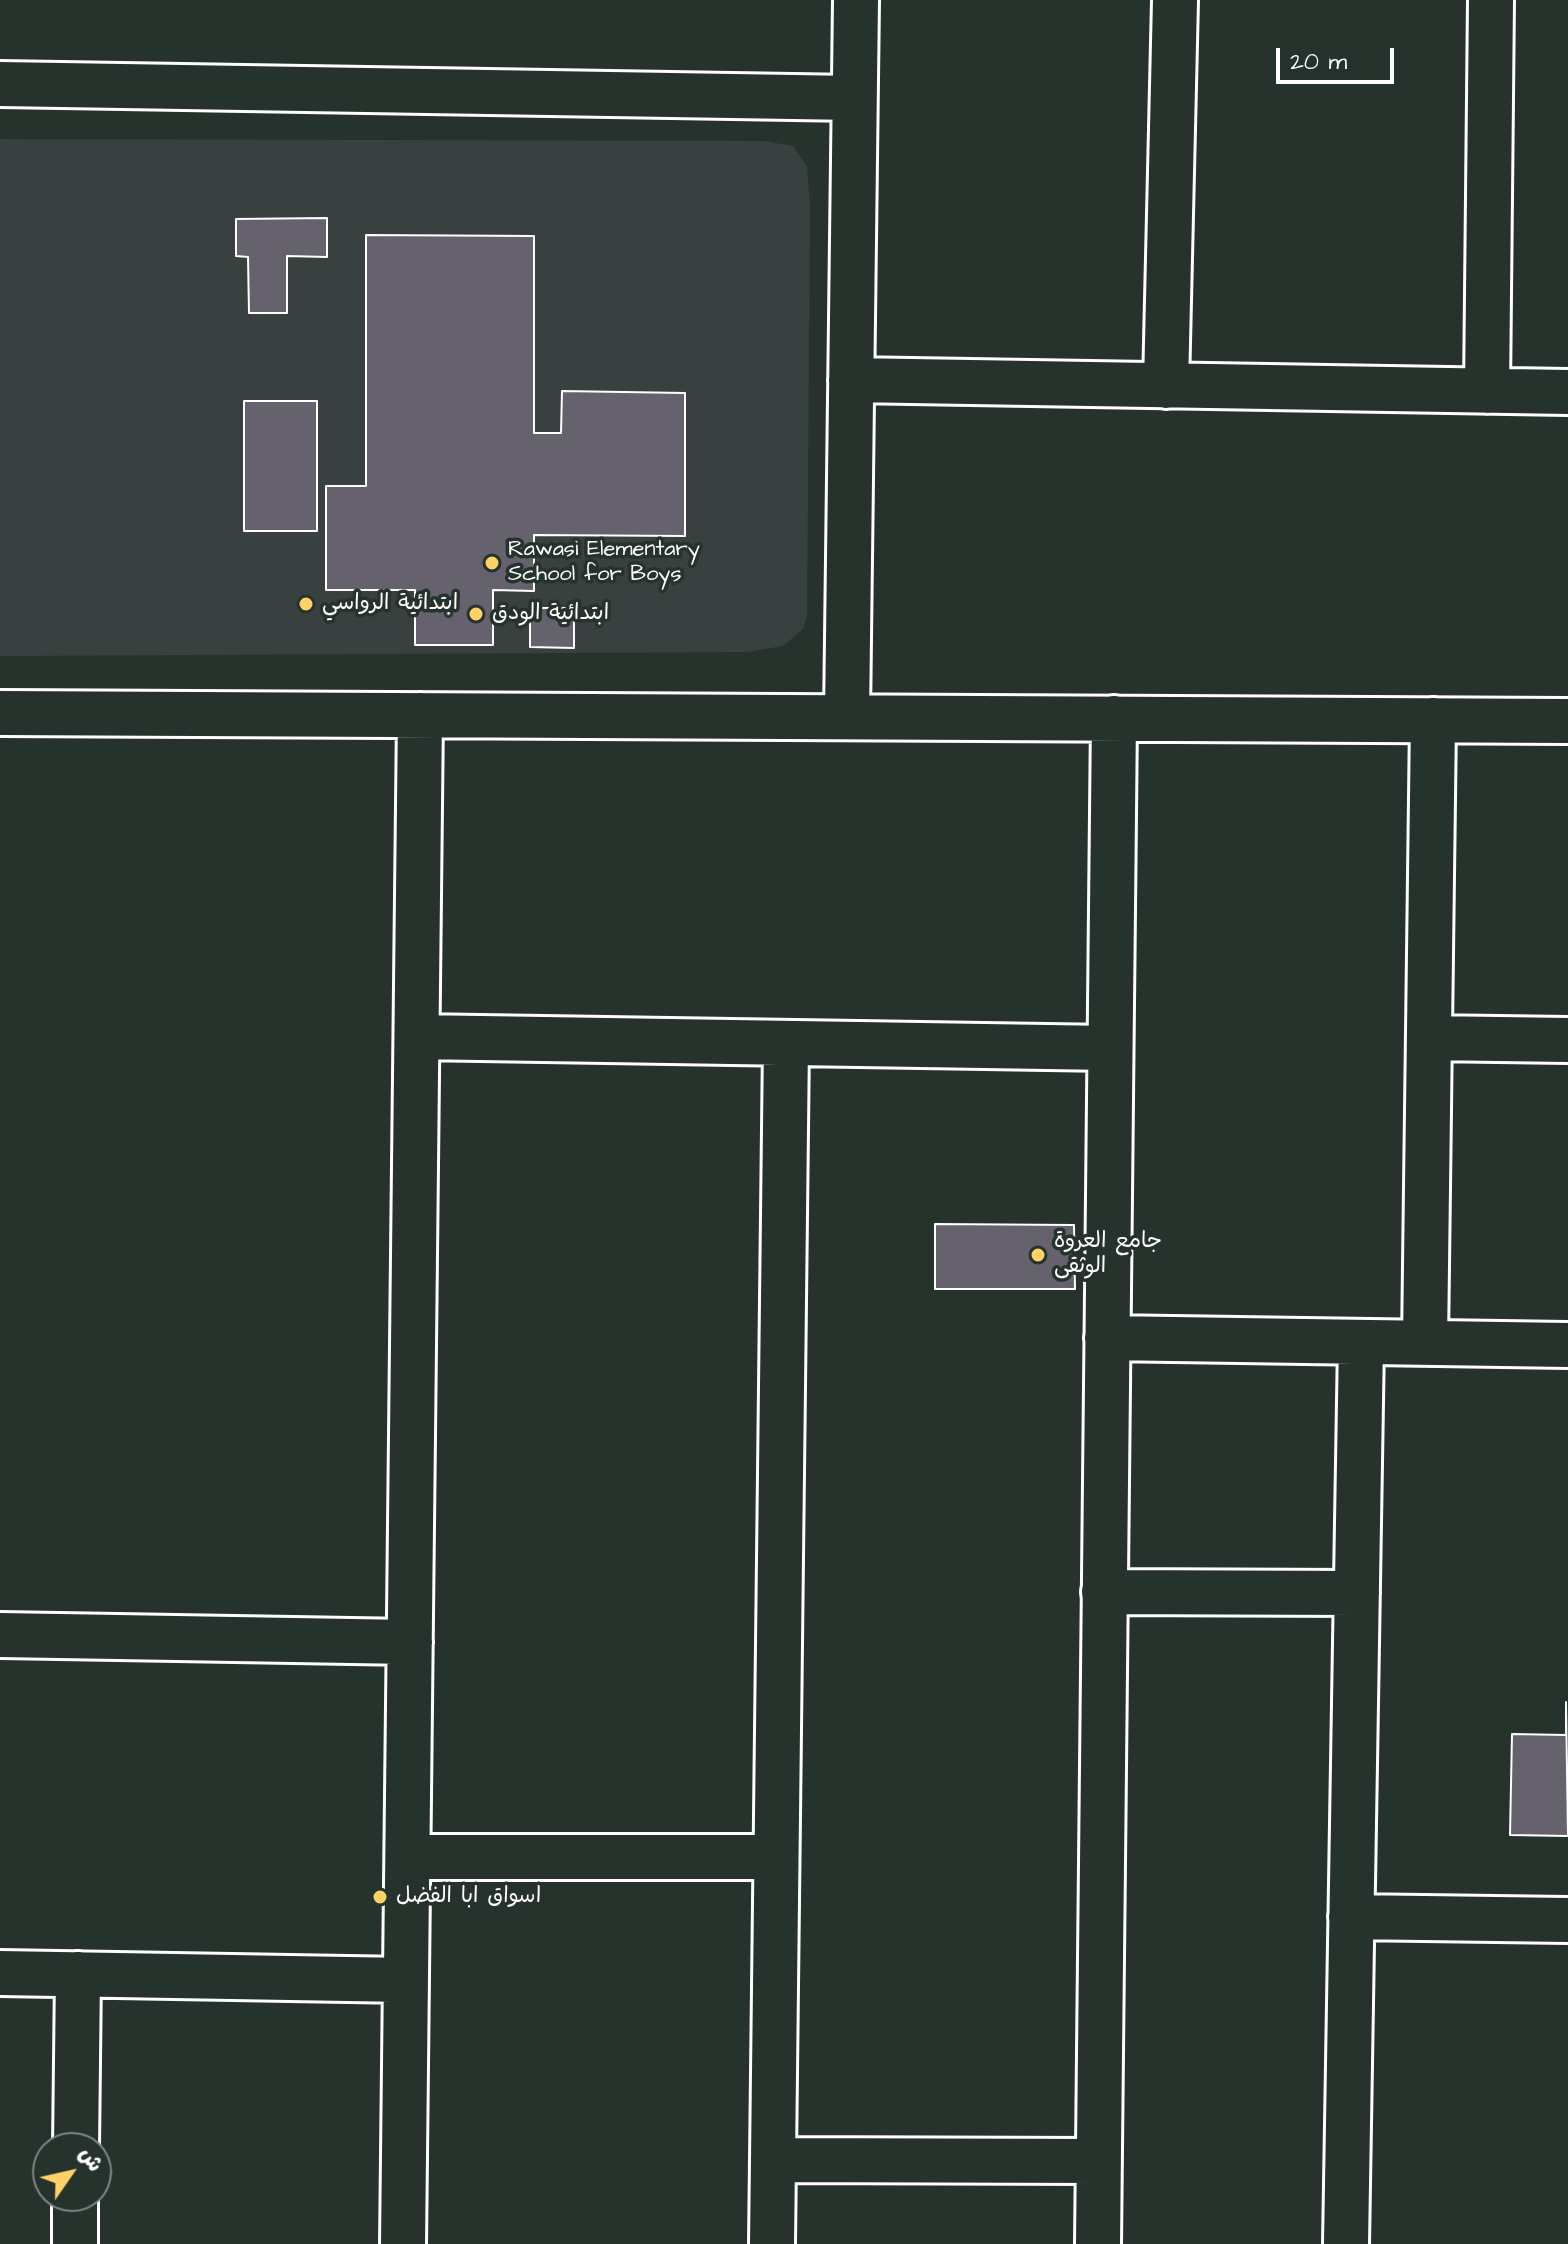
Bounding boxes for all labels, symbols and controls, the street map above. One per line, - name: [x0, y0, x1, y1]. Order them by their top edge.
- scale bar: [1280, 32, 1398, 82]
- text: 20 m: [1290, 45, 1347, 79]
- place label: Rawasi Elementary School for Boys: [508, 537, 700, 588]
- marker: Rawasi Elementary School for Boys: [483, 554, 501, 572]
- place label: ابتدائية الرواسي: [322, 591, 458, 617]
- marker: ابتدائية الرواسي: [297, 595, 315, 613]
- place label: ابتدائية الودق: [492, 601, 609, 627]
- marker: ابتدائية الودق: [467, 605, 485, 623]
- place label: جامع العروة الوثقى: [1054, 1229, 1162, 1280]
- marker: جامع العروة الوثقى: [1029, 1246, 1047, 1264]
- place label: اسواق ابا الفضل: [396, 1884, 541, 1910]
- marker: اسواق ابا الفضل: [371, 1888, 389, 1906]
- north arrow: [32, 2132, 112, 2212]
- text: ش: [71, 2141, 110, 2178]

